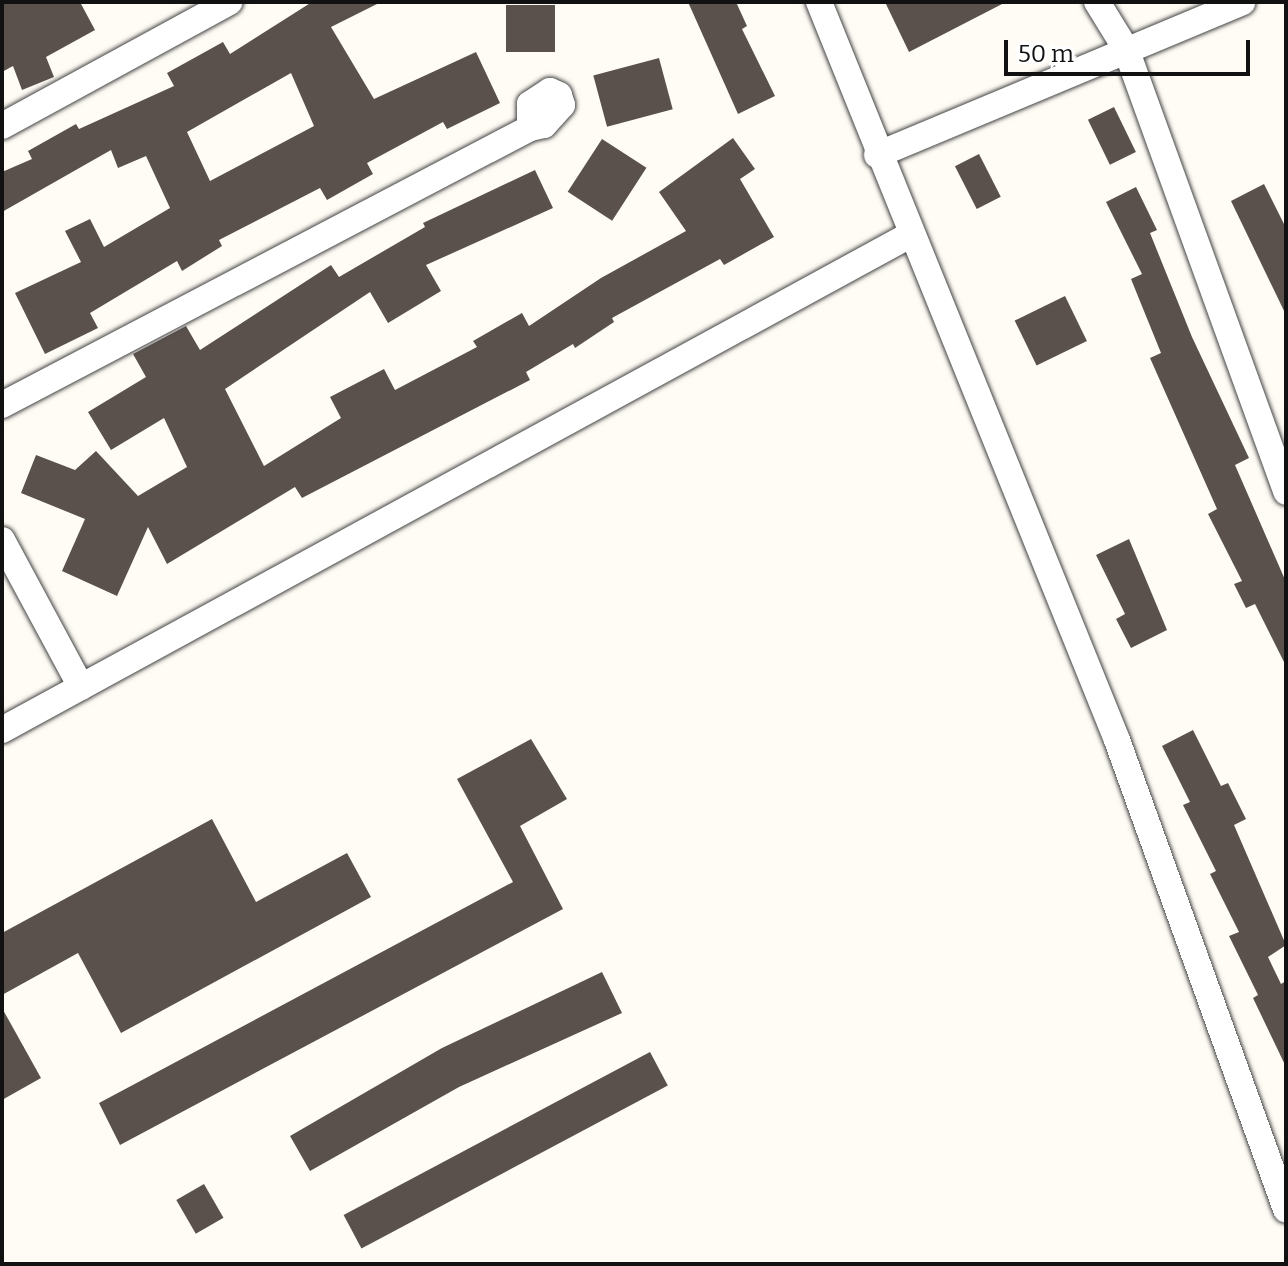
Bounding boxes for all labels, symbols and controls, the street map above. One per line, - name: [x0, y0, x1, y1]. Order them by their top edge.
- scale bar: [1008, 24, 1254, 74]
- text: 50 m: [1018, 40, 1074, 68]

